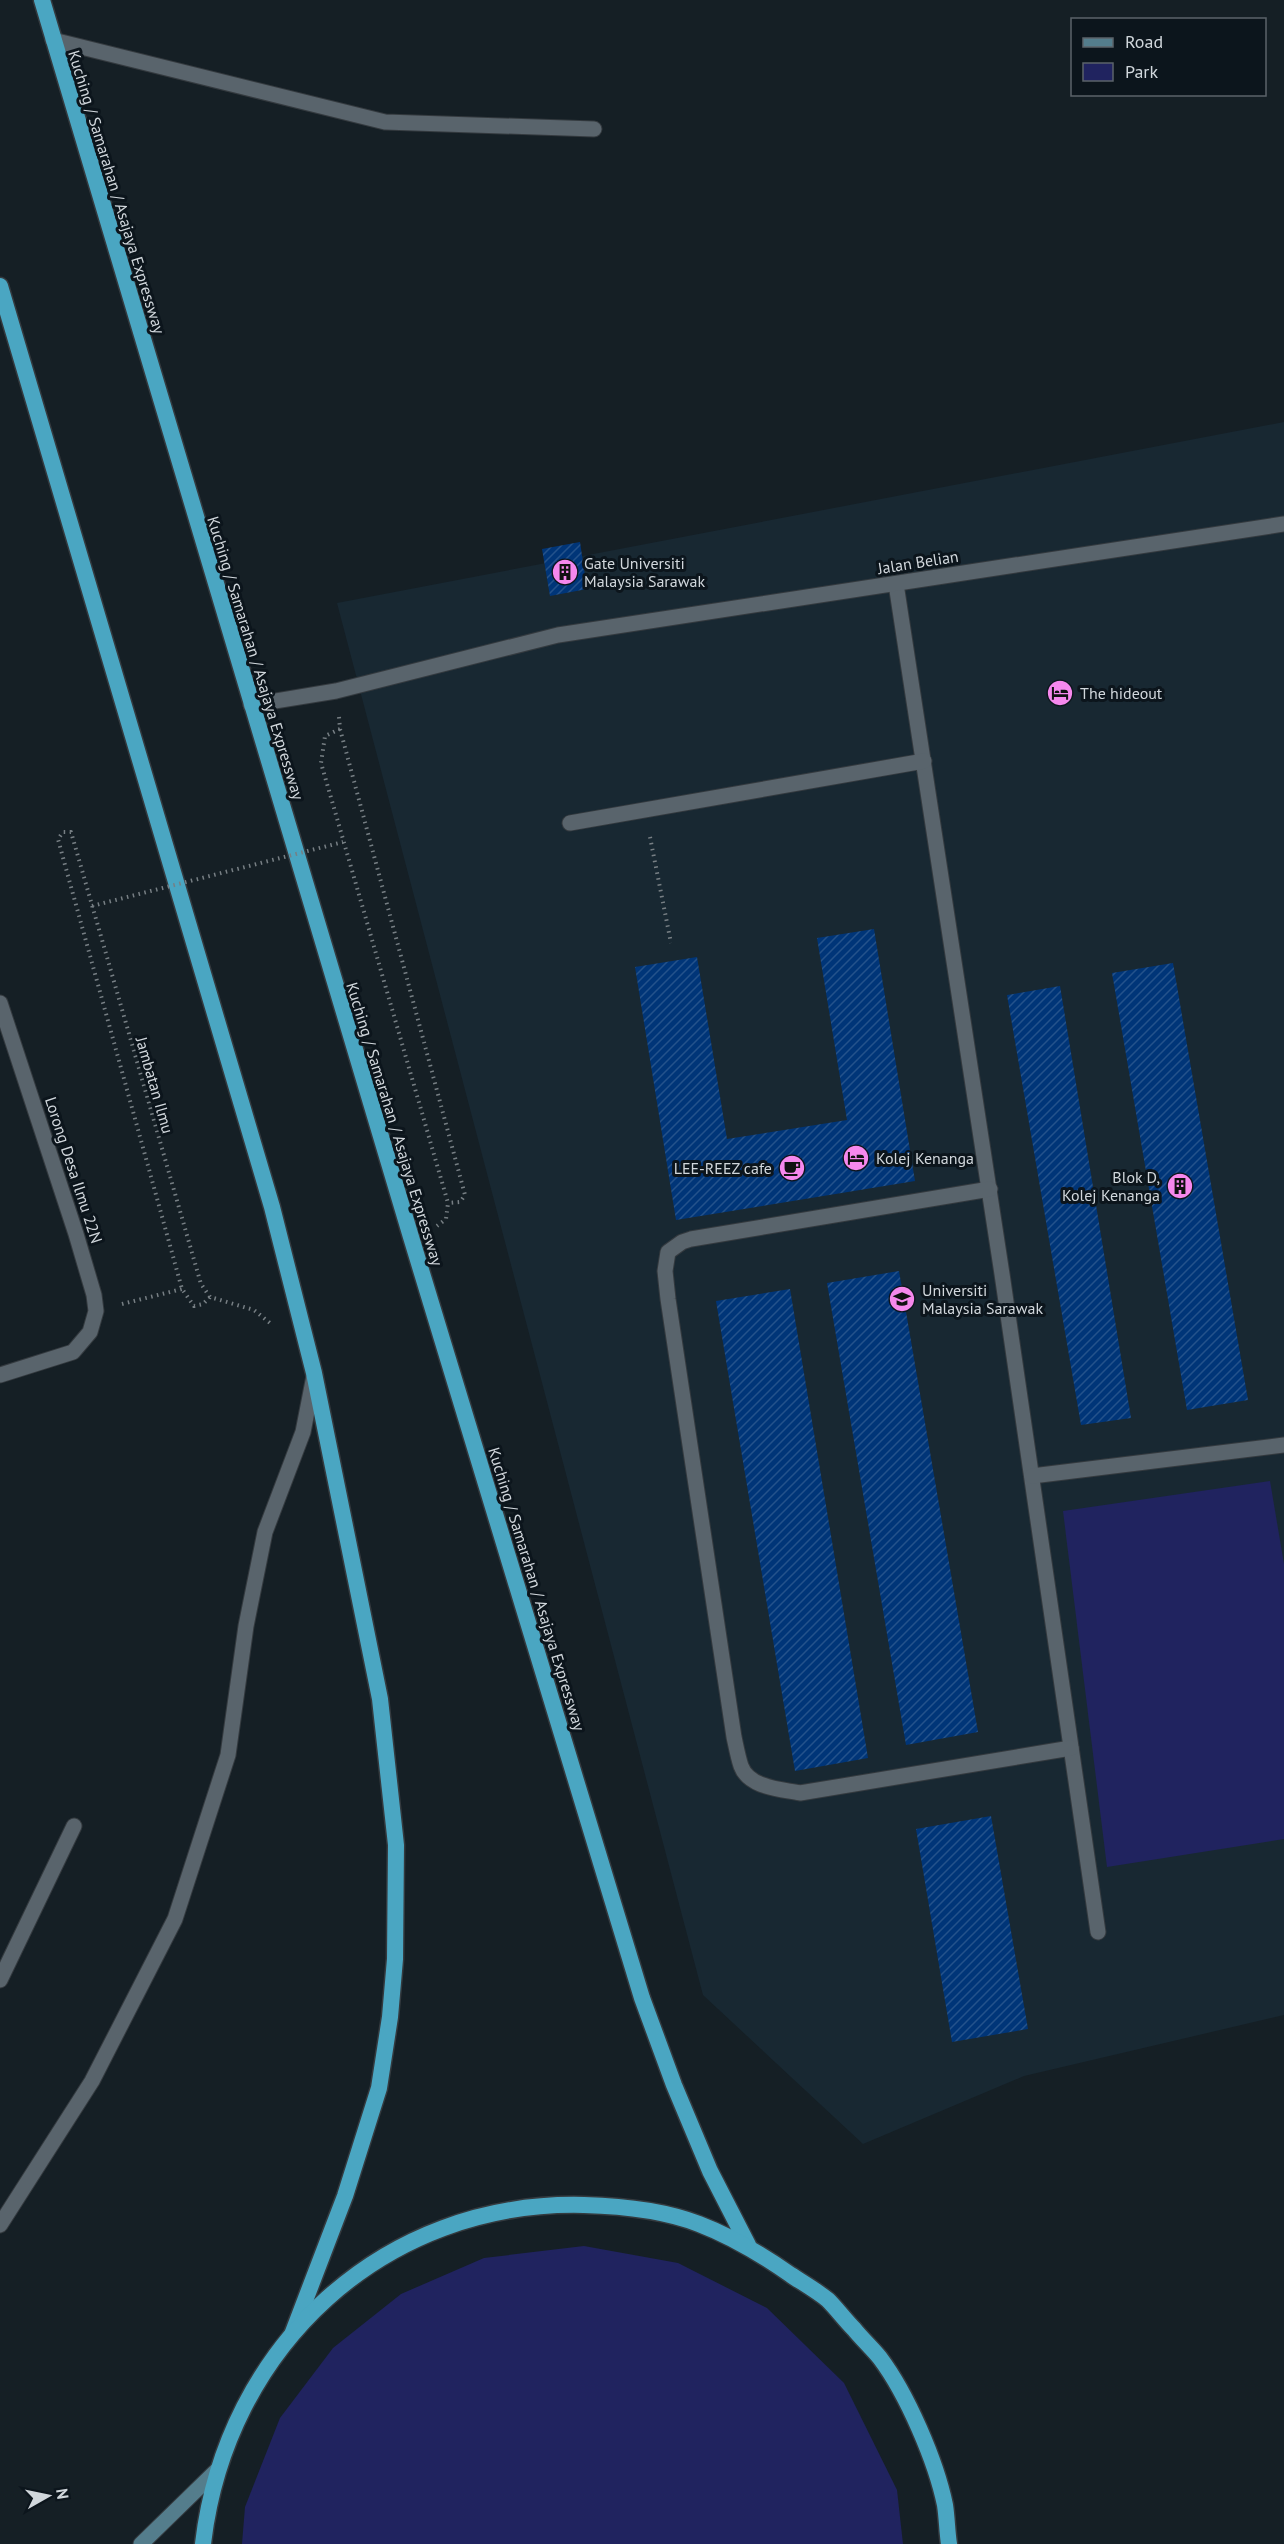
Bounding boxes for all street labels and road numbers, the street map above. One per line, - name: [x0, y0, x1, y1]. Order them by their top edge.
- street label: Kuching / Samarahan / Asajaya Expressway: [64, 48, 170, 337]
- street label: Kuching / Samarahan / Asajaya Expressway: [203, 514, 309, 803]
- street label: Jalan Belian: [875, 546, 960, 578]
- street label: Kuching / Samarahan / Asajaya Expressway: [342, 980, 448, 1269]
- street label: Jambatan Ilmu: [131, 1033, 178, 1136]
- street label: Lorong Desa Ilmu 22N: [41, 1094, 107, 1246]
- street label: Kuching / Samarahan / Asajaya Expressway: [484, 1445, 590, 1734]

